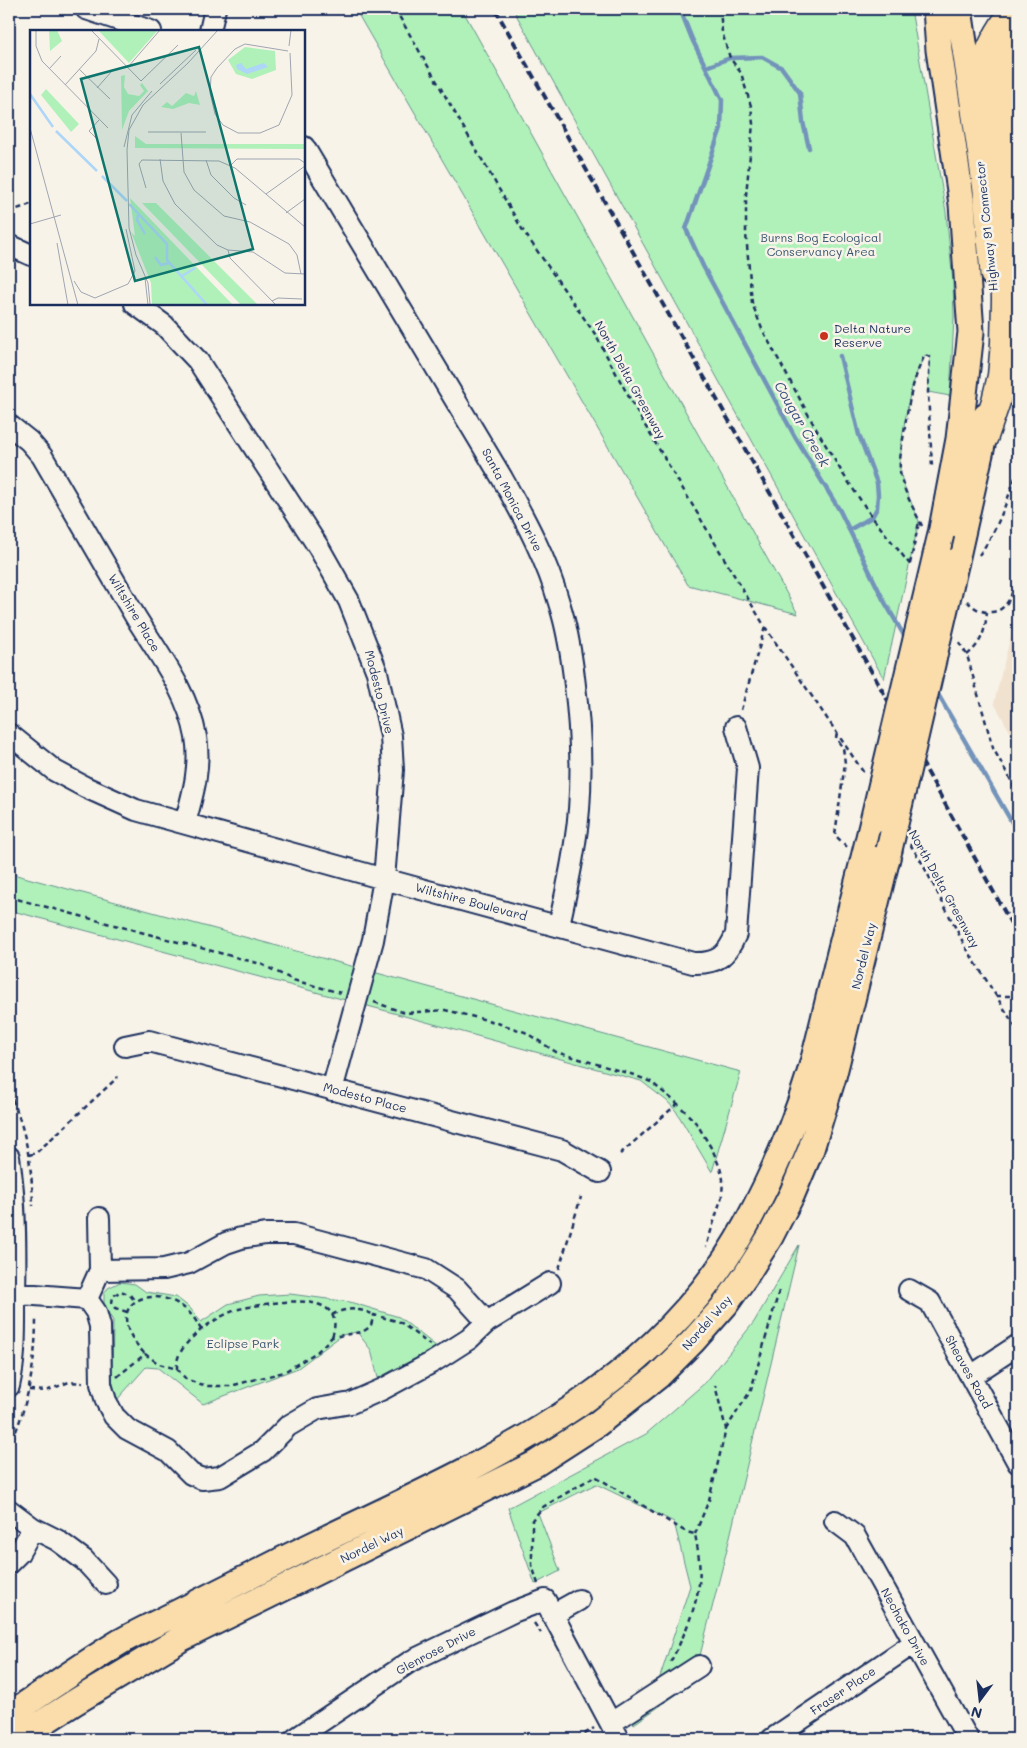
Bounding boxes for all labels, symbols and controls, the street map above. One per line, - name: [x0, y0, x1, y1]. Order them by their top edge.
- inset map: [30, 30, 305, 305]
- street label: Highway 91 Connector: [971, 160, 1001, 292]
- park label: Burns Bog Ecological Conservancy Area: [760, 229, 882, 259]
- street label: North Delta Greenway: [592, 318, 670, 441]
- place label: Delta Nature Reserve: [834, 320, 911, 350]
- marker: Delta Nature Reserve: [818, 330, 830, 342]
- water label: Cougar Creek: [770, 377, 835, 471]
- street label: Santa Monica Drive: [479, 445, 547, 554]
- street label: Wiltshire Place: [105, 570, 164, 654]
- street label: Modesto Drive: [362, 648, 398, 735]
- street label: North Delta Greenway: [906, 827, 984, 950]
- street label: Wiltshire Boulevard: [414, 878, 529, 924]
- street label: Nordel Way: [847, 921, 879, 991]
- street label: Modesto Place: [322, 1078, 409, 1116]
- street label: Nordel Way: [678, 1291, 735, 1353]
- street label: Sheaves Road: [942, 1332, 996, 1411]
- park label: Eclipse Park: [207, 1335, 279, 1351]
- street label: Nordel Way: [337, 1522, 406, 1566]
- street label: Nechako Drive: [878, 1585, 934, 1668]
- street label: Glenrose Drive: [393, 1622, 478, 1678]
- street label: Fraser Place: [807, 1662, 878, 1718]
- north arrow: [954, 1676, 1004, 1726]
- text: N: [969, 1702, 984, 1724]

